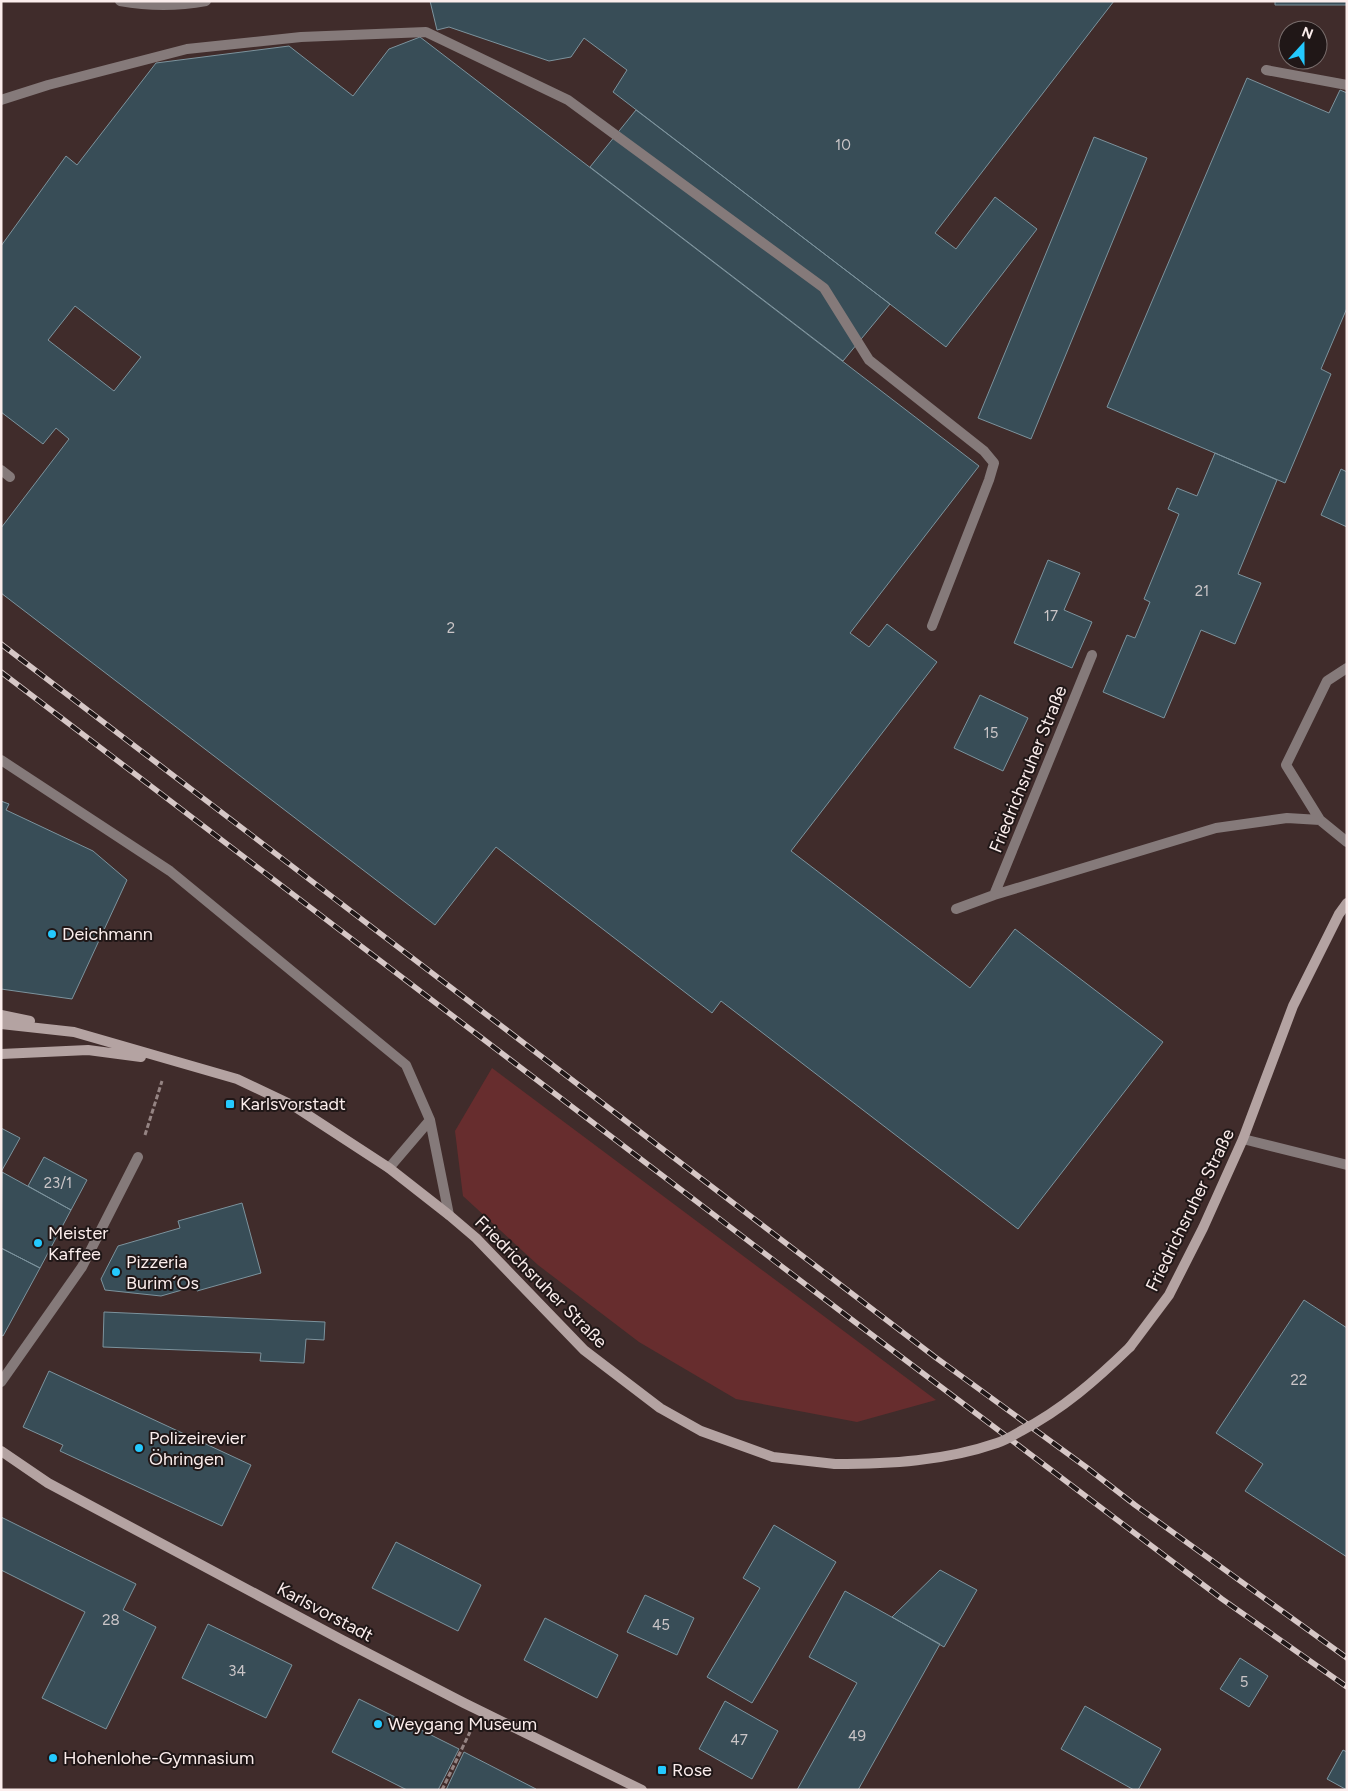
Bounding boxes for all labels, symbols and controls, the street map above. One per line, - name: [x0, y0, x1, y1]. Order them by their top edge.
- north arrow: [1278, 20, 1328, 70]
- text: N: [1299, 23, 1316, 43]
- house number: 10: [835, 136, 851, 154]
- house number: 21: [1195, 582, 1209, 600]
- house number: 17: [1044, 607, 1058, 625]
- house number: 2: [447, 619, 455, 637]
- street label: Friedrichsruher Straße: [984, 682, 1072, 856]
- house number: 15: [984, 724, 998, 742]
- place label: Deichmann: [62, 923, 153, 945]
- marker: Deichmann: [46, 928, 58, 940]
- place label: Karlsvorstadt: [240, 1093, 346, 1115]
- marker: Karlsvorstadt: [224, 1098, 236, 1110]
- street label: Friedrichsruher Straße: [1141, 1125, 1239, 1295]
- house number: 23/1: [44, 1174, 72, 1192]
- street label: Friedrichsruher Straße: [470, 1211, 612, 1353]
- place label: Meister Kaffee: [48, 1222, 108, 1265]
- marker: Meister Kaffee: [32, 1237, 44, 1249]
- place label: Pizzeria Burim´Os: [126, 1251, 199, 1294]
- marker: Pizzeria Burim´Os: [110, 1266, 122, 1278]
- house number: 22: [1291, 1371, 1307, 1389]
- place label: Polizeirevier Öhringen: [149, 1427, 246, 1470]
- marker: Polizeirevier Öhringen: [133, 1442, 145, 1454]
- street label: Karlsvorstadt: [273, 1577, 377, 1647]
- house number: 28: [102, 1611, 120, 1629]
- house number: 45: [652, 1616, 670, 1634]
- house number: 34: [228, 1662, 246, 1680]
- house number: 5: [1240, 1673, 1248, 1691]
- place label: Weygang Museum: [388, 1713, 537, 1735]
- marker: Weygang Museum: [372, 1718, 384, 1730]
- house number: 49: [848, 1727, 866, 1745]
- house number: 47: [730, 1731, 748, 1749]
- place label: Hohenlohe-Gymnasium: [63, 1747, 254, 1769]
- marker: Hohenlohe-Gymnasium: [47, 1752, 59, 1764]
- place label: Rose: [672, 1759, 712, 1781]
- marker: Rose: [656, 1764, 668, 1776]

